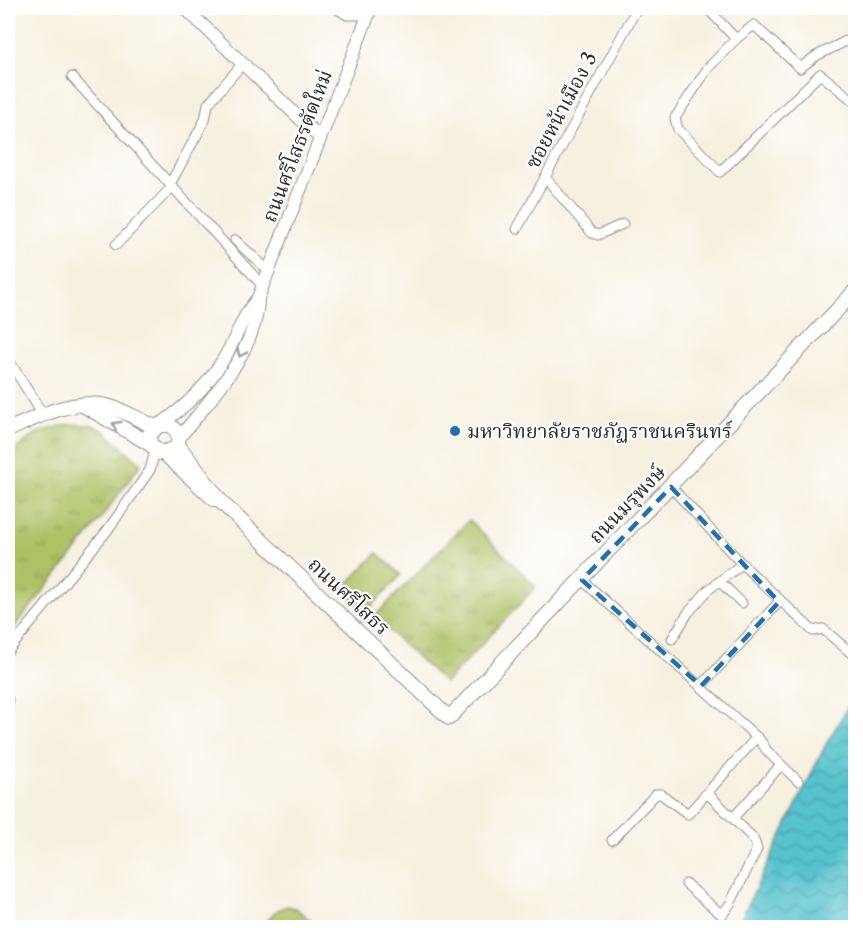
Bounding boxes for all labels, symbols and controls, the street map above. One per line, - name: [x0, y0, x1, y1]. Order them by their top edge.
- street label: ซอยหน้าเมือง 3: [520, 48, 602, 172]
- street label: ถนนศรีโสธรตัดใหม่: [255, 66, 337, 226]
- one-way arrow: [236, 346, 248, 357]
- place label: มหาวิทยาลัยราชภัฏราชนครินทร์: [467, 419, 733, 443]
- one-way arrow: [112, 421, 122, 432]
- marker: มหาวิทยาลัยราชภัฏราชนครินทร์: [448, 424, 462, 438]
- street label: ถนนมรุพงษ์: [584, 460, 671, 549]
- street label: ถนนศรีโสธร: [303, 551, 396, 640]

